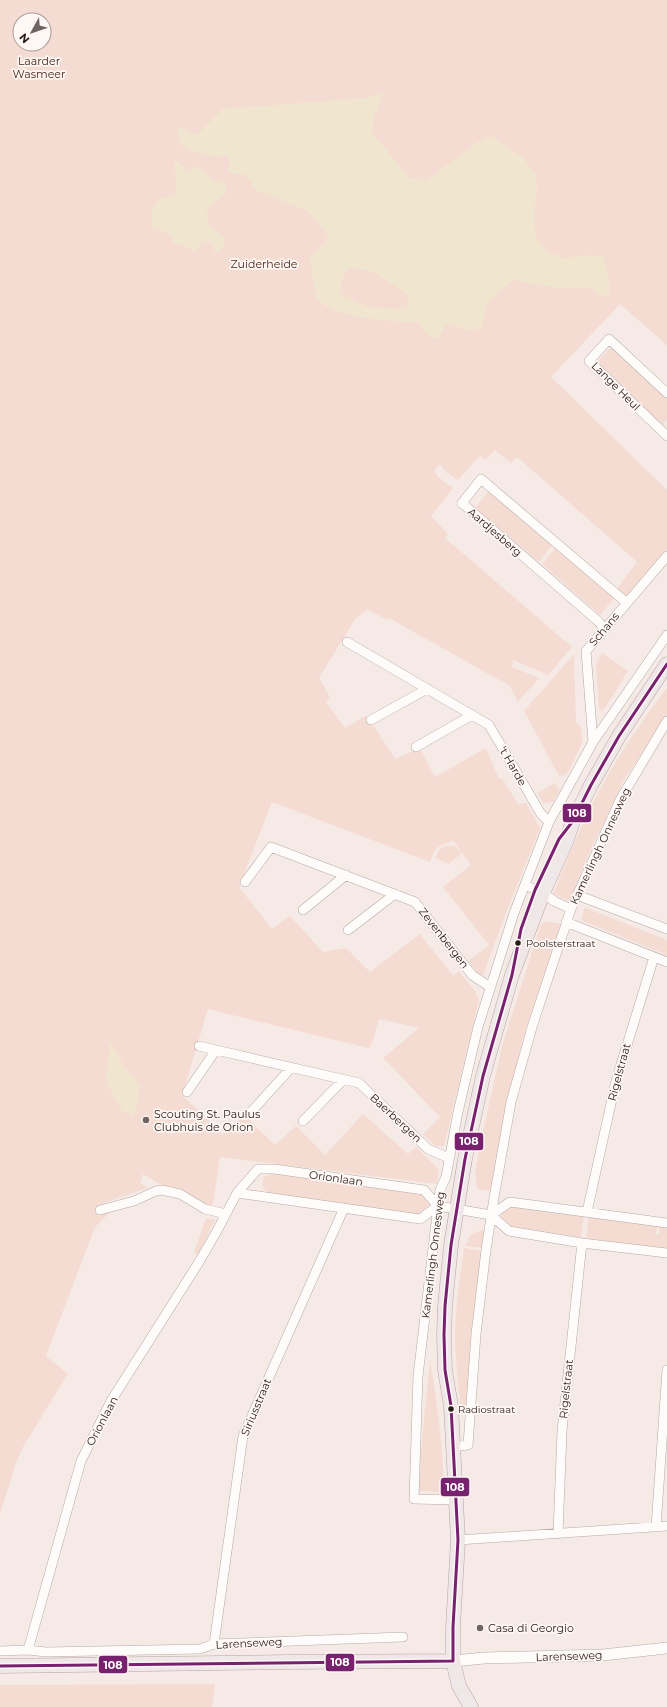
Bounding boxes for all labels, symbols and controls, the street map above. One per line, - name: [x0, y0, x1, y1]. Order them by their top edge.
- north arrow: [12, 12, 52, 52]
- text: N: [16, 31, 33, 46]
- park label: Laarder Wasmeer: [13, 54, 65, 81]
- park label: Zuiderheide: [231, 257, 298, 271]
- street label: Lange Heul: [589, 359, 643, 413]
- street label: Aardjesberg: [465, 505, 525, 559]
- street label: Schans: [586, 609, 622, 649]
- street label: 't Harde: [496, 744, 530, 789]
- street label: Kamerlingh Onnesweg: [567, 785, 633, 907]
- line badge: 108: [562, 803, 592, 823]
- text: 108: [567, 806, 587, 820]
- street label: Zevenbergen: [416, 905, 472, 971]
- place label: Poolsterstraat: [526, 937, 595, 950]
- marker: Poolsterstraat: [513, 938, 523, 948]
- street label: Rigelstraat: [605, 1041, 634, 1102]
- street label: Baerbergen: [367, 1090, 425, 1146]
- place label: Scouting St. Paulus Clubhuis de Orion: [154, 1107, 261, 1134]
- marker: Scouting St. Paulus Clubhuis de Orion: [141, 1115, 151, 1125]
- line badge: 108: [454, 1132, 484, 1151]
- text: 108: [459, 1134, 479, 1148]
- street label: Orionlaan: [308, 1167, 364, 1189]
- street label: Kamerlingh Onnesweg: [418, 1191, 448, 1319]
- street label: Rigelstraat: [556, 1358, 576, 1419]
- street label: Siriusstraat: [238, 1376, 275, 1438]
- street label: Orionlaan: [83, 1394, 121, 1448]
- place label: Radiostraat: [458, 1403, 515, 1416]
- marker: Radiostraat: [446, 1404, 456, 1414]
- line badge: 108: [440, 1477, 470, 1497]
- text: 108: [445, 1480, 465, 1494]
- place label: Casa di Georgio: [488, 1621, 574, 1635]
- marker: Casa di Georgio: [475, 1623, 485, 1633]
- street label: Larenseweg: [215, 1634, 283, 1652]
- street label: Larenseweg: [535, 1648, 603, 1664]
- line badge: 108: [325, 1653, 355, 1672]
- line badge: 108: [98, 1655, 128, 1674]
- text: 108: [330, 1655, 350, 1669]
- text: 108: [103, 1658, 123, 1672]

